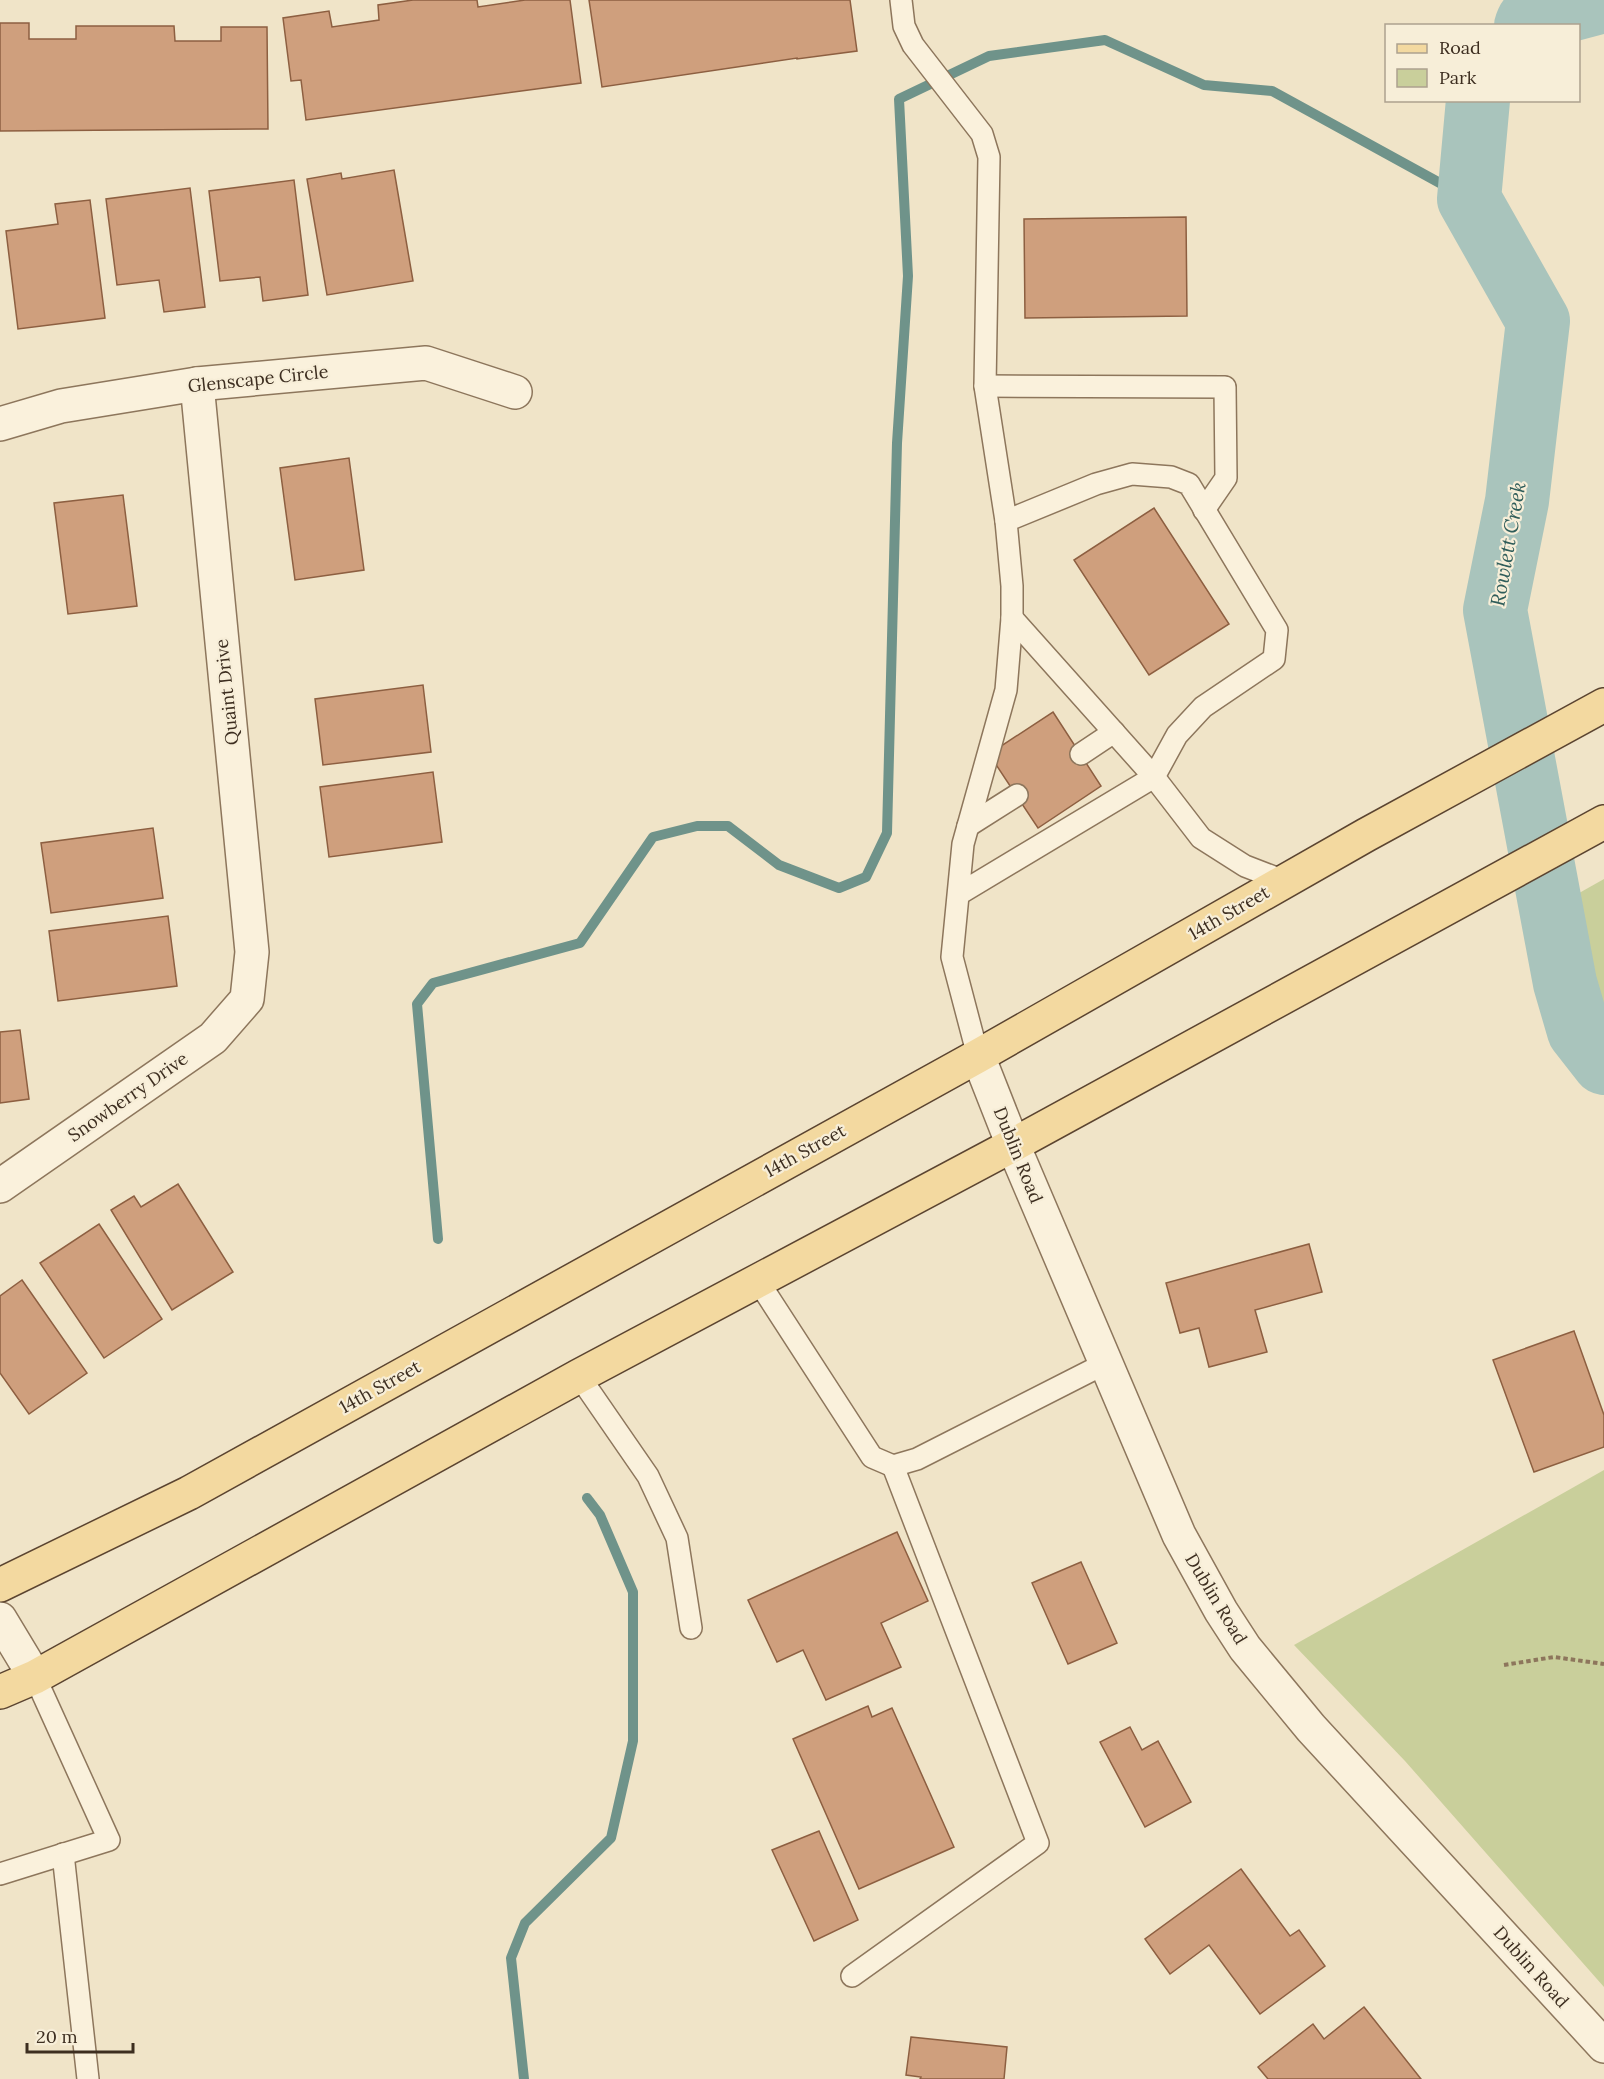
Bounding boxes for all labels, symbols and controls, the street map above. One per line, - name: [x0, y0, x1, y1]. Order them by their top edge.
- legend: [1385, 24, 1580, 102]
- text: Road: [1439, 36, 1481, 59]
- text: Park: [1439, 66, 1477, 89]
- street label: Glenscape Circle: [187, 360, 330, 397]
- water label: Rowlett Creek: [1484, 480, 1531, 608]
- street label: Quaint Drive: [209, 637, 244, 746]
- street label: 14th Street: [1184, 880, 1273, 945]
- street label: Snowberry Drive: [63, 1047, 192, 1147]
- street label: Dublin Road: [989, 1103, 1048, 1207]
- street label: 14th Street: [760, 1119, 850, 1182]
- street label: 14th Street: [335, 1355, 425, 1418]
- street label: Dublin Road: [1180, 1549, 1253, 1649]
- street label: Dublin Road: [1489, 1921, 1574, 2012]
- scale bar: [27, 2016, 134, 2054]
- text: 20 m: [36, 2025, 78, 2048]

